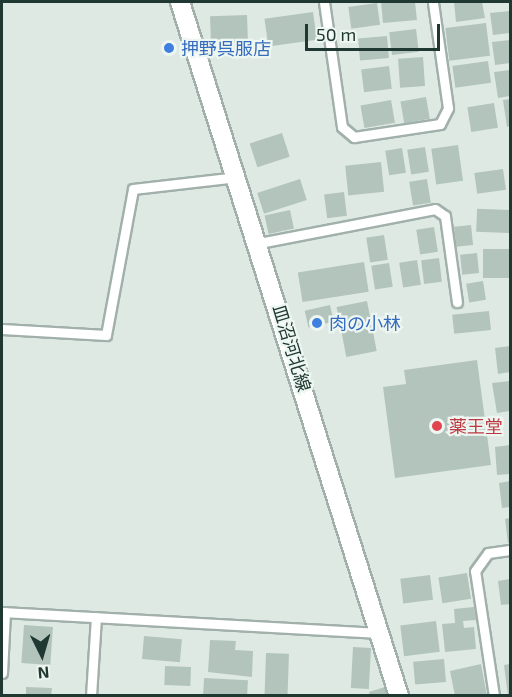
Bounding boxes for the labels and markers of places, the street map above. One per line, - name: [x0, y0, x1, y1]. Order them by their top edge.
- place label: 押野呉服店: [181, 37, 271, 59]
- marker: 押野呉服店: [162, 41, 176, 55]
- place label: 肉の小林: [329, 312, 401, 334]
- marker: 肉の小林: [310, 316, 324, 330]
- place label: 薬王堂: [449, 415, 503, 437]
- marker: 薬王堂: [430, 419, 444, 433]

